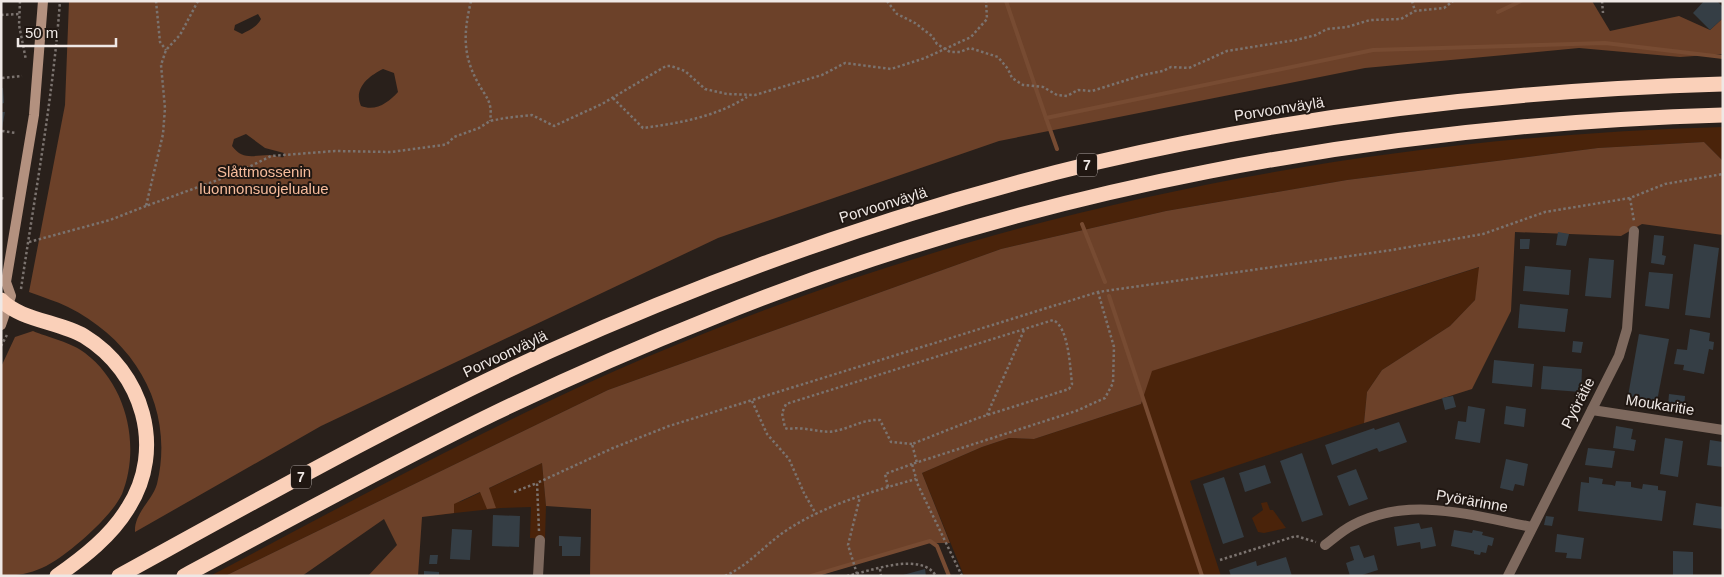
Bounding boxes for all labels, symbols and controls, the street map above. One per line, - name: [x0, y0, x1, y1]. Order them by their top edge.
- scale bar: [18, 15, 115, 47]
- text: 50 m: [25, 24, 58, 41]
- street label: Porvoonväylä: [1233, 93, 1326, 124]
- road number: 7: [1077, 154, 1097, 176]
- park label: Slåttmossenin luonnonsuojelualue: [199, 163, 329, 197]
- street label: Porvoonväylä: [837, 183, 929, 226]
- street label: Porvoonväylä: [460, 326, 550, 380]
- street label: Pyörätie: [1557, 374, 1598, 431]
- street label: Moukaritie: [1625, 391, 1696, 418]
- road number: 7: [291, 466, 311, 488]
- street label: Pyörärinne: [1435, 486, 1509, 515]

